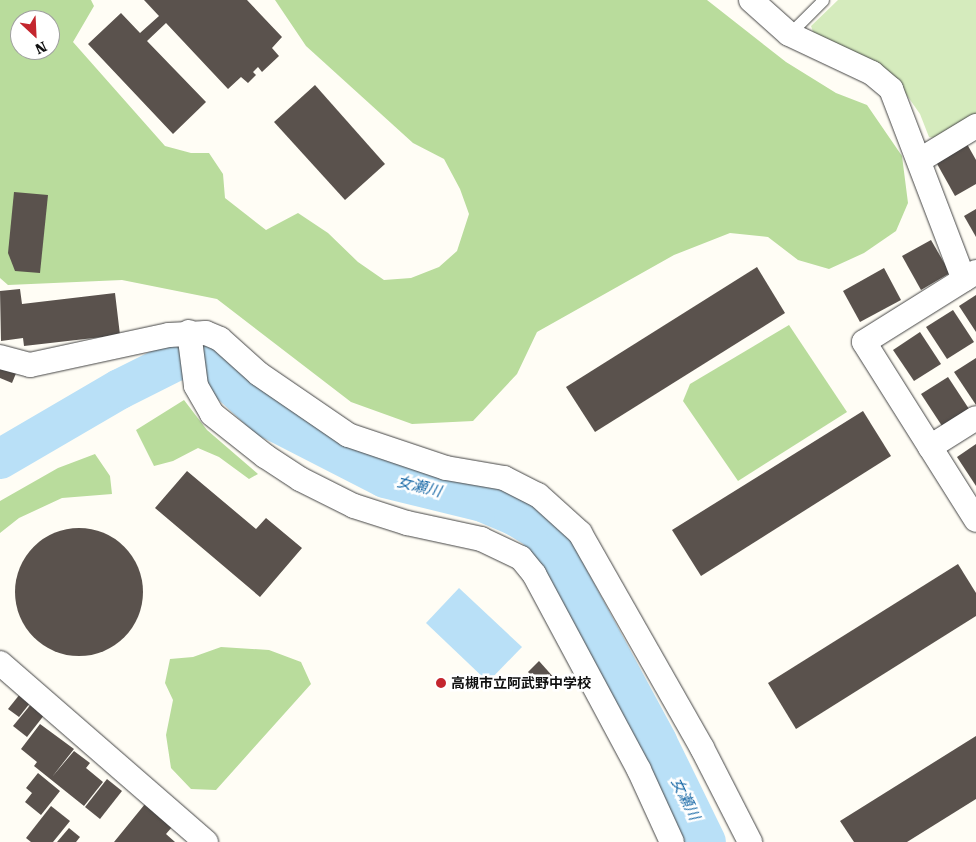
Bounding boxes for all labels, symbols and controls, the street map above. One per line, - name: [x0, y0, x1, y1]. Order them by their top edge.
- north arrow: [10, 10, 60, 60]
- text: N: [33, 38, 49, 57]
- water label: 女瀬川: [395, 473, 443, 501]
- place label: 高槻市立阿武野中学校: [451, 675, 591, 691]
- marker: 高槻市立阿武野中学校: [435, 677, 447, 689]
- water label: 女瀬川: [667, 775, 703, 823]

